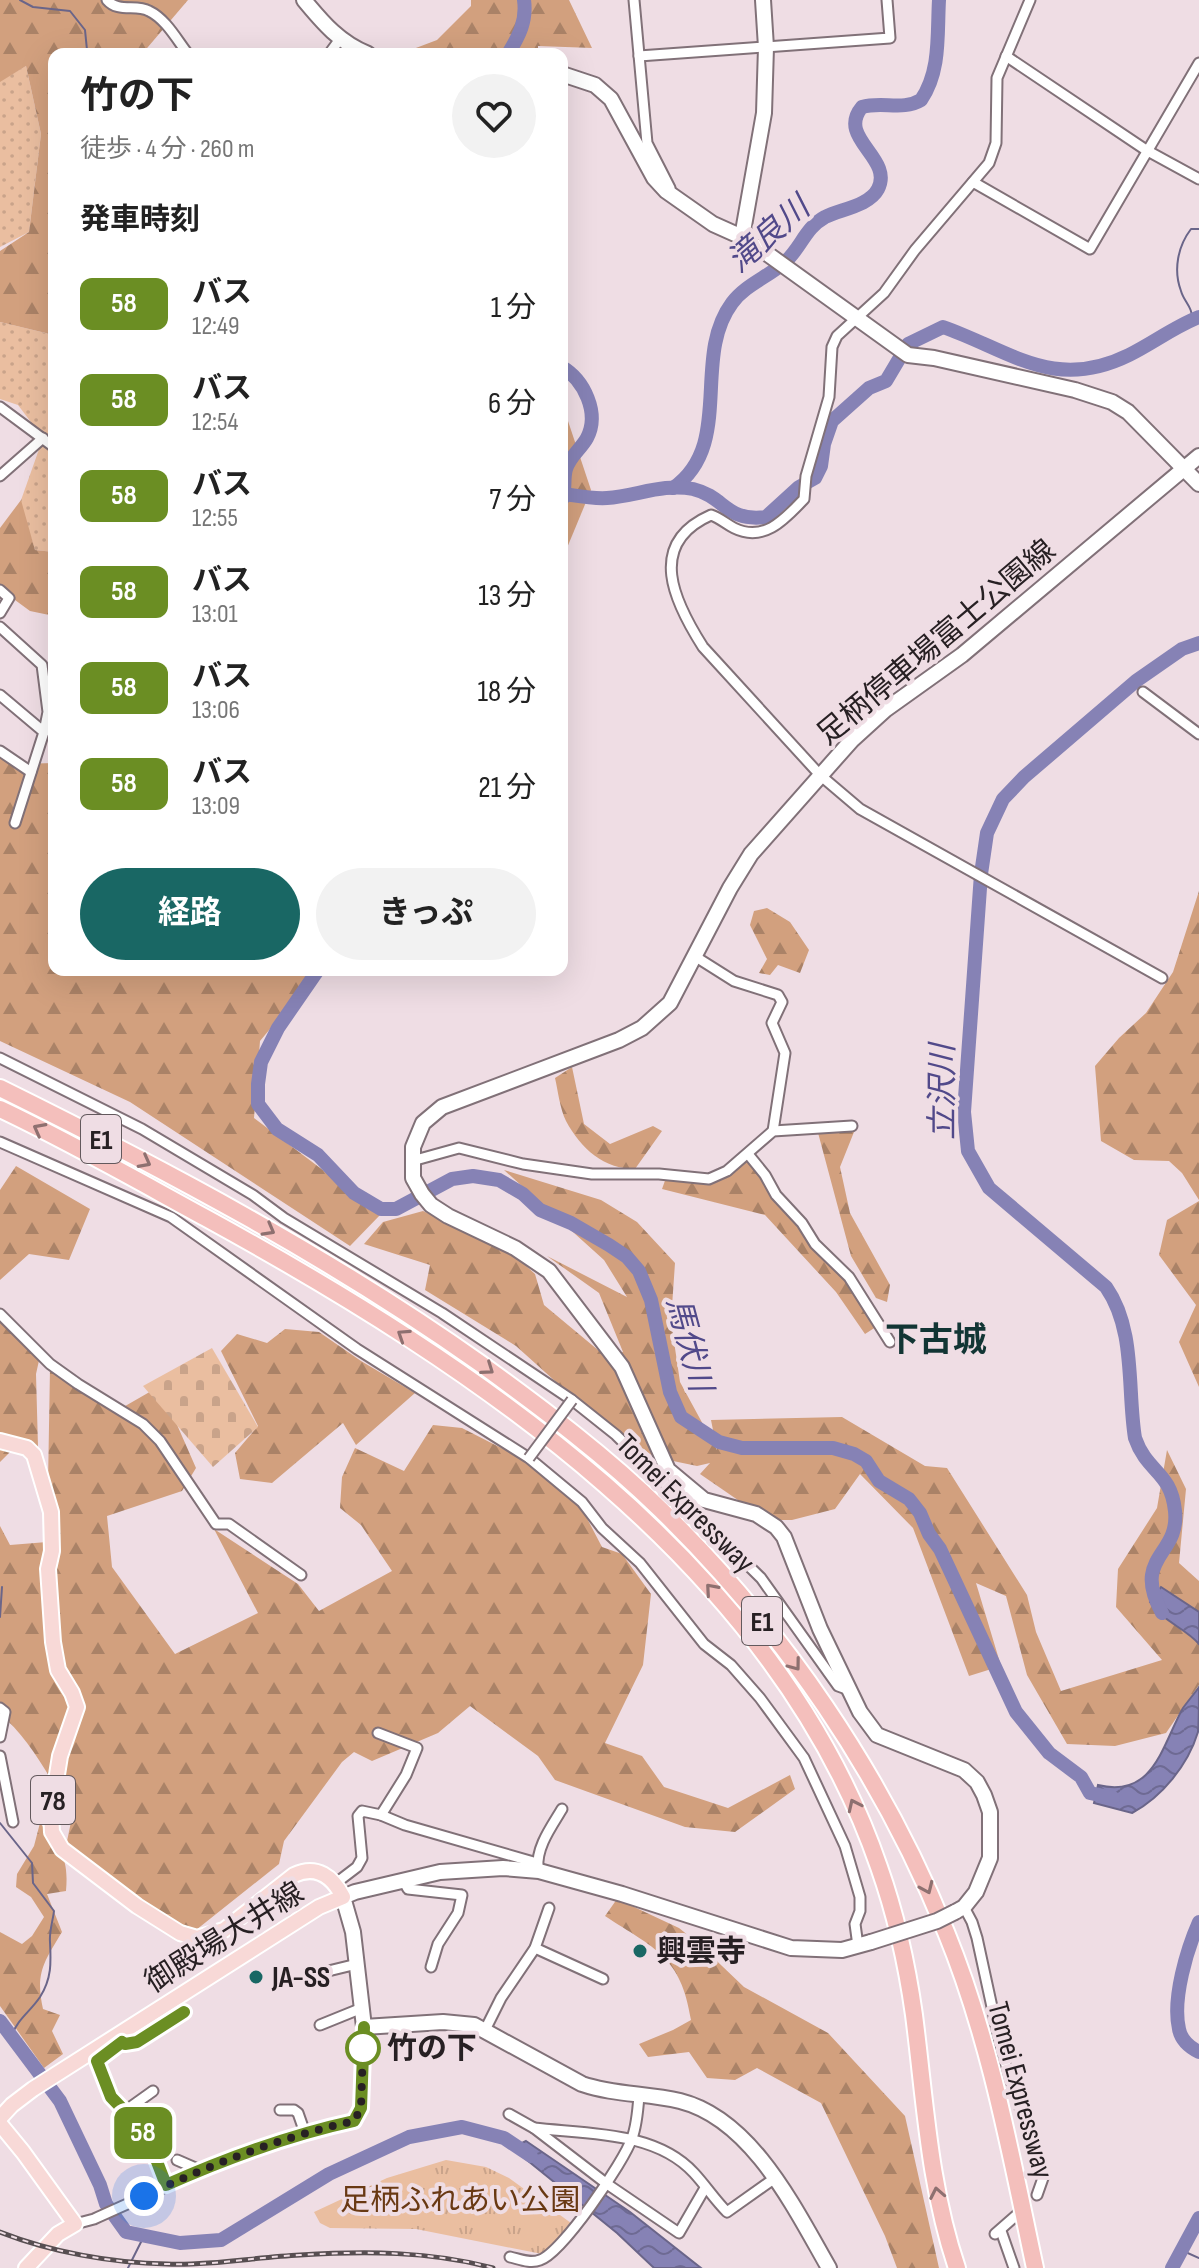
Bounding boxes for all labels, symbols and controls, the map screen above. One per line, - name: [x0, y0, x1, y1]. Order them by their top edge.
- text: 竹の下: [80, 74, 194, 119]
- button: heart: [452, 74, 536, 158]
- text: 徒歩 · 4 分 · 260 m: [80, 134, 254, 165]
- water label: 滝良川: [720, 187, 820, 281]
- text: 発車時刻: [80, 202, 200, 238]
- text: バス: [192, 275, 252, 311]
- text: 58: [111, 287, 137, 320]
- text: 1 分: [491, 290, 536, 326]
- text: 12:49: [192, 311, 239, 342]
- text: バス: [192, 371, 252, 407]
- text: 58: [111, 383, 137, 416]
- text: 6 分: [488, 386, 536, 422]
- text: 12:54: [192, 407, 238, 438]
- text: バス: [192, 467, 252, 503]
- text: 58: [111, 479, 137, 512]
- text: 7 分: [489, 482, 536, 518]
- text: 12:55: [192, 503, 238, 534]
- street label: 足柄停車場富士公園線: [810, 533, 1063, 753]
- text: バス: [192, 563, 252, 599]
- text: 58: [111, 575, 137, 608]
- text: 13 分: [478, 578, 536, 614]
- text: 13:01: [192, 599, 238, 630]
- text: バス: [192, 659, 252, 695]
- text: 58: [111, 671, 137, 704]
- text: 18 分: [478, 674, 536, 710]
- text: 13:06: [192, 695, 240, 726]
- text: バス: [192, 755, 252, 791]
- text: 58: [111, 767, 137, 800]
- text: 21 分: [478, 770, 536, 806]
- text: 13:09: [192, 791, 240, 822]
- button: 経路: [80, 868, 300, 960]
- button: きっぷ: [316, 868, 536, 960]
- water label: 立沢川: [924, 1041, 963, 1140]
- road number: E1: [81, 1115, 121, 1163]
- one-way arrow: [32, 1123, 47, 1138]
- one-way arrow: [136, 1152, 151, 1167]
- one-way arrow: [261, 1220, 275, 1235]
- water label: 馬伏川: [657, 1293, 721, 1399]
- district label: 下古城: [885, 1320, 987, 1361]
- one-way arrow: [398, 1330, 412, 1345]
- one-way arrow: [480, 1360, 494, 1374]
- street label: Tomei Expressway: [609, 1427, 762, 1581]
- one-way arrow: [706, 1584, 720, 1599]
- road number: E1: [742, 1597, 782, 1645]
- one-way arrow: [786, 1656, 800, 1670]
- road number: 78: [31, 1776, 75, 1824]
- one-way arrow: [848, 1799, 864, 1813]
- street label: 御殿場大井線: [139, 1875, 310, 2001]
- one-way arrow: [918, 1880, 934, 1894]
- place label: 興雲寺: [656, 1934, 746, 1970]
- marker: 興雲寺: [631, 1942, 649, 1960]
- place label: JA-SS: [271, 1960, 330, 1996]
- marker: JA-SS: [247, 1968, 265, 1986]
- street label: Tomei Expressway: [979, 1998, 1061, 2183]
- marker: 竹の下: [346, 2031, 380, 2065]
- place label: 竹の下: [387, 2031, 477, 2067]
- line badge: 58: [107, 2107, 179, 2159]
- text: 58: [130, 2116, 156, 2149]
- your location: [124, 2176, 164, 2216]
- park label: 足柄ふれあい公園: [340, 2183, 580, 2219]
- one-way arrow: [929, 2187, 946, 2200]

